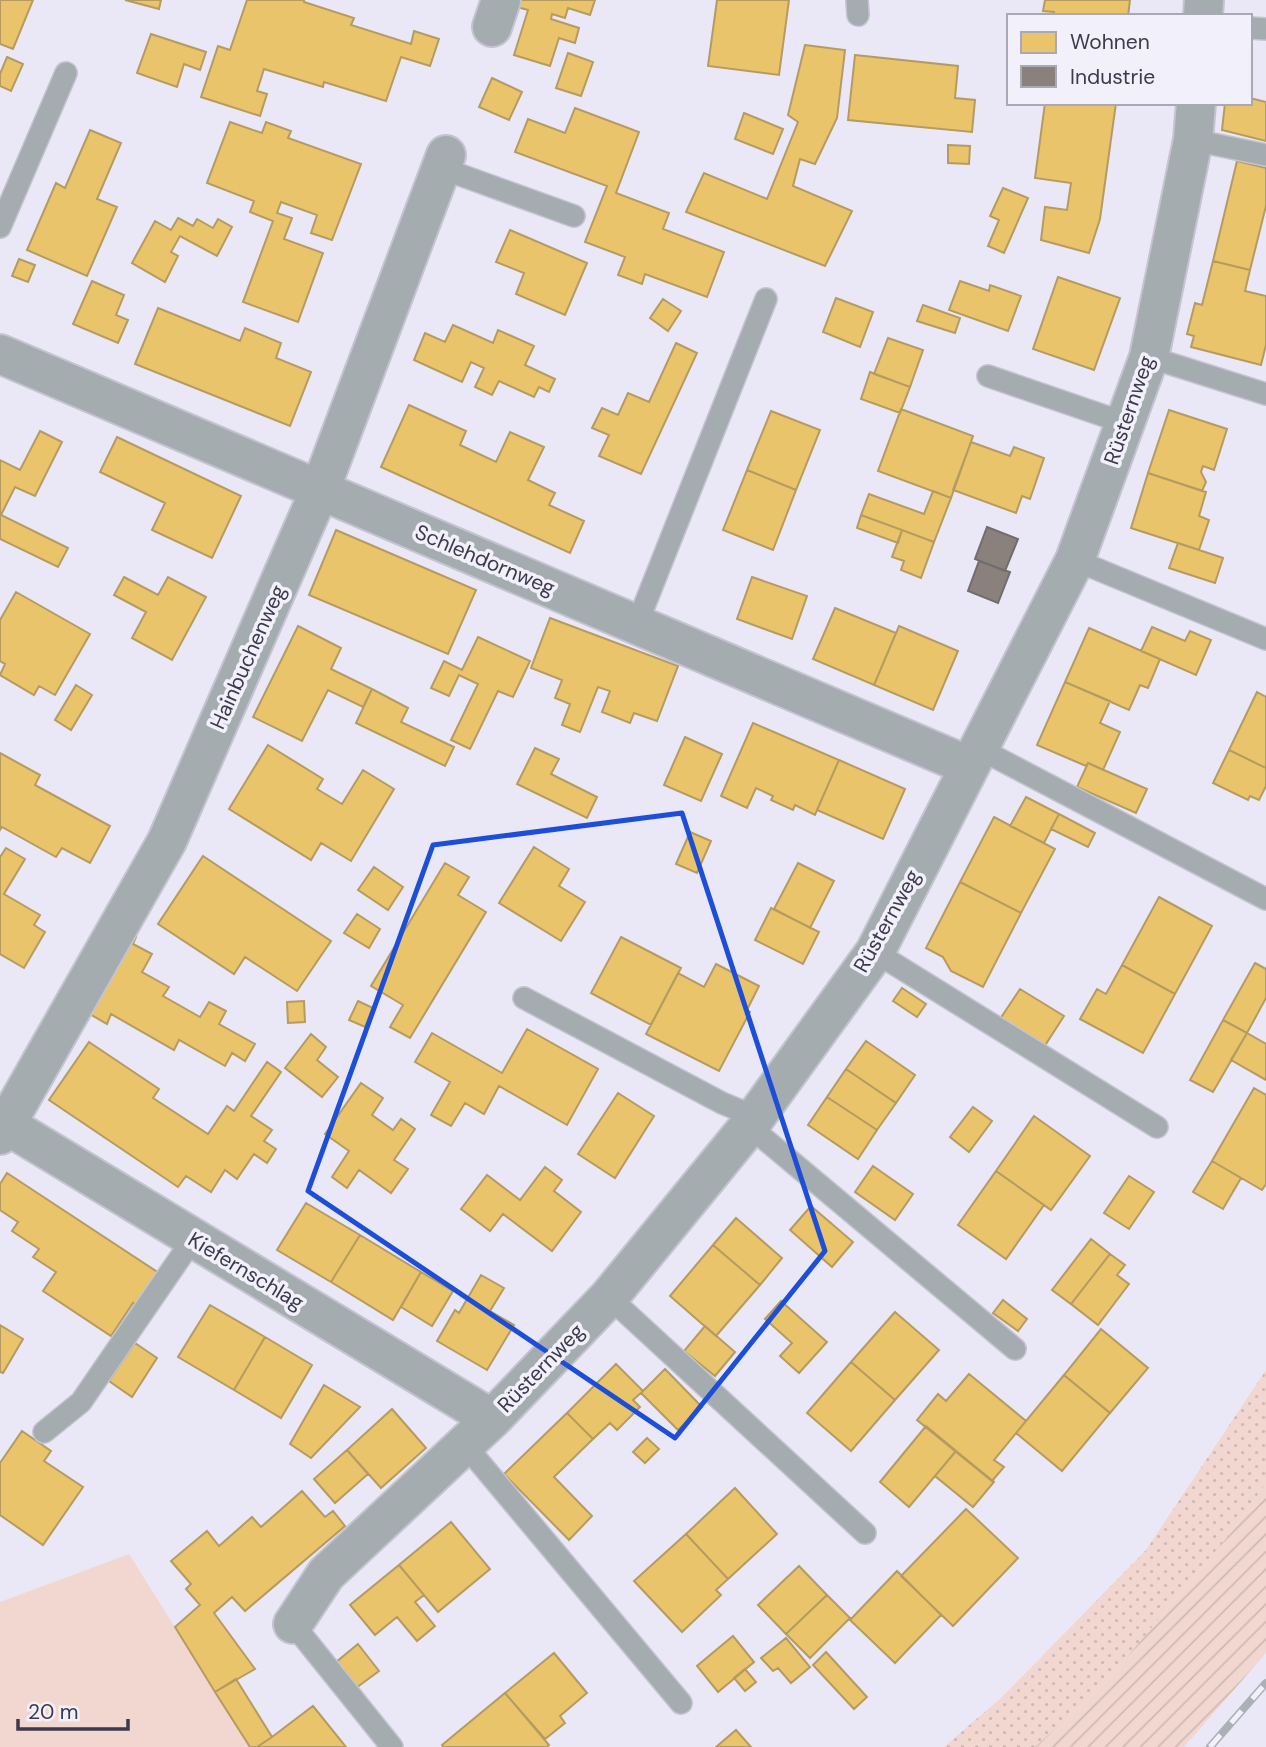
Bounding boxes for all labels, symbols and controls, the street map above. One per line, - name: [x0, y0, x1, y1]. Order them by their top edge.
- legend: [1007, 14, 1252, 105]
- text: Wohnen: [1070, 28, 1150, 56]
- text: Industrie: [1070, 63, 1155, 91]
- street label: Rüsternweg: [1097, 352, 1161, 468]
- street label: Schlehdornweg: [411, 518, 560, 602]
- street label: Hainbuchenweg: [204, 580, 292, 734]
- street label: Rüsternweg: [847, 864, 927, 977]
- street label: Kiefernschlag: [183, 1225, 309, 1317]
- street label: Rüsternweg: [492, 1317, 591, 1419]
- scale bar: [18, 1688, 128, 1732]
- text: 20 m: [28, 1698, 79, 1726]

